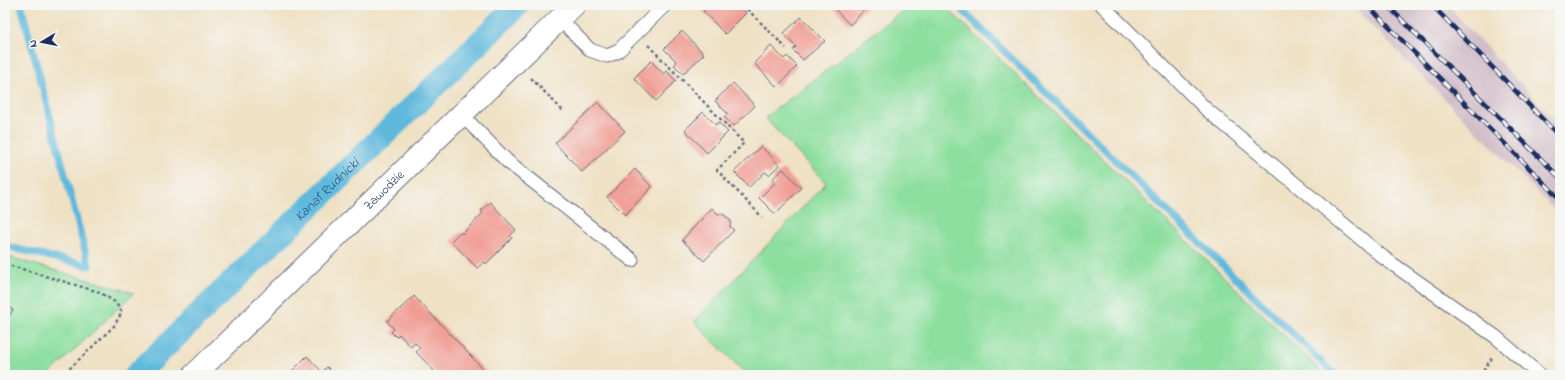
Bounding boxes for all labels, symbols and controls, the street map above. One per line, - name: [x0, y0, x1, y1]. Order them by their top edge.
- north arrow: [22, 22, 62, 62]
- text: N: [25, 39, 42, 49]
- water label: Kanał Rudnicki: [290, 152, 365, 227]
- street label: Zawodzie: [359, 166, 409, 215]

